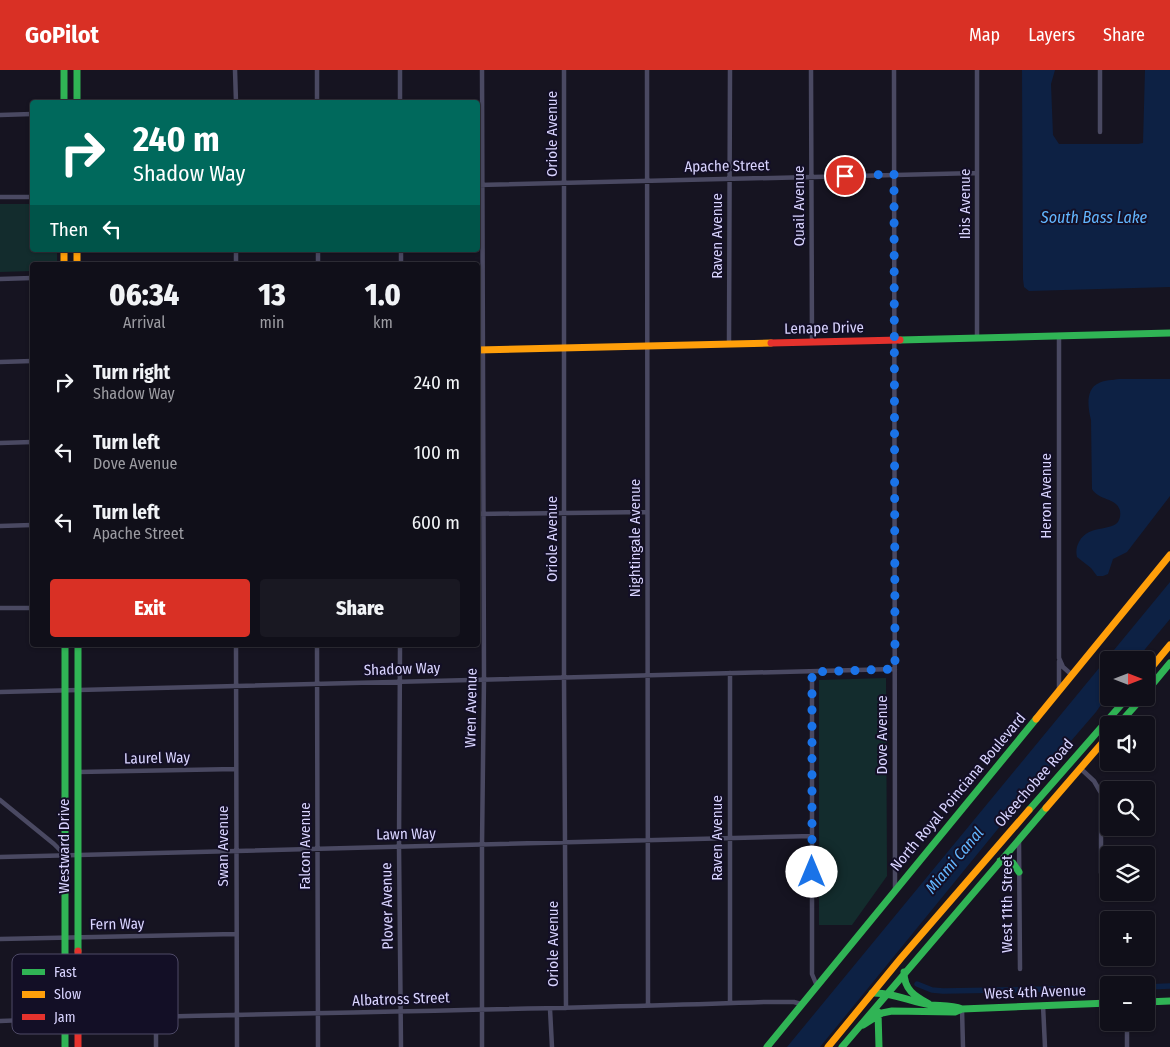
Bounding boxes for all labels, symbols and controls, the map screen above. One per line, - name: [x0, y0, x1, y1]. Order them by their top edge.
- text: GoPilot: [25, 21, 99, 49]
- text: Map: [969, 24, 1000, 46]
- text: Layers: [1028, 24, 1075, 46]
- text: Share: [1103, 24, 1145, 46]
- street label: Oriole Avenue: [543, 91, 561, 177]
- text: 240 m: [133, 118, 220, 160]
- icon: right: [50, 120, 115, 185]
- pin: [824, 155, 866, 197]
- street label: Apache Street: [684, 156, 770, 176]
- text: Shadow Way: [133, 160, 245, 187]
- icon: arrive: [831, 162, 859, 190]
- street label: Quail Avenue: [790, 166, 808, 246]
- street label: Ibis Avenue: [956, 169, 974, 239]
- street label: Raven Avenue: [708, 193, 726, 279]
- water label: South Bass Lake: [1040, 208, 1148, 227]
- icon: left: [98, 215, 126, 243]
- text: Then: [50, 218, 88, 241]
- text: 06:34: [109, 277, 179, 313]
- text: 13: [258, 277, 286, 313]
- text: 1.0: [365, 277, 401, 313]
- text: Arrival: [123, 313, 165, 332]
- text: min: [260, 313, 284, 332]
- text: km: [373, 313, 393, 332]
- street label: Lenape Drive: [784, 318, 864, 338]
- text: Turn right: [93, 361, 170, 384]
- icon: right: [50, 368, 78, 396]
- text: 240 m: [414, 371, 460, 394]
- text: Shadow Way: [93, 384, 175, 403]
- text: Turn left: [93, 431, 160, 454]
- icon: left: [50, 438, 78, 466]
- text: 100 m: [414, 441, 460, 464]
- street label: Heron Avenue: [1037, 453, 1055, 539]
- text: Dove Avenue: [93, 454, 177, 473]
- street label: Nightingale Avenue: [626, 479, 644, 597]
- street label: Oriole Avenue: [543, 496, 561, 582]
- text: Turn left: [93, 501, 160, 524]
- icon: left: [50, 508, 78, 536]
- text: 600 m: [412, 511, 460, 534]
- text: Apache Street: [93, 524, 184, 543]
- button: Exit: [50, 579, 250, 637]
- button: Share: [260, 579, 460, 637]
- north arrow: [1100, 651, 1155, 706]
- map controls: [1100, 651, 1155, 1031]
- street label: Shadow Way: [363, 659, 441, 679]
- street label: Wren Avenue: [461, 668, 481, 748]
- street label: Dove Avenue: [873, 695, 891, 775]
- street label: North Royal Poinciana Boulevard: [887, 709, 1029, 875]
- button: sound: [1100, 716, 1155, 771]
- street label: Okeechobee Road: [991, 735, 1077, 831]
- street label: Laurel Way: [124, 748, 190, 768]
- button: search: [1100, 781, 1155, 836]
- street label: Raven Avenue: [708, 795, 726, 881]
- street label: Westward Drive: [55, 799, 73, 893]
- street label: Falcon Avenue: [296, 802, 314, 890]
- street label: Swan Avenue: [214, 806, 232, 886]
- water label: Miami Canal: [921, 823, 988, 897]
- street label: Lawn Way: [376, 824, 436, 844]
- position arrow: [785, 845, 837, 897]
- button: layers: [1100, 846, 1155, 901]
- street label: West 11th Street: [998, 855, 1016, 953]
- street label: Plover Avenue: [377, 862, 397, 950]
- street label: Oriole Avenue: [544, 901, 562, 987]
- button: +: [1100, 911, 1155, 966]
- street label: Fern Way: [89, 915, 145, 933]
- legend: [12, 954, 178, 1034]
- text: Fast: [54, 964, 77, 981]
- button: −: [1100, 976, 1155, 1031]
- street label: West 4th Avenue: [984, 981, 1086, 1003]
- text: Slow: [54, 986, 81, 1003]
- street label: Albatross Street: [352, 988, 450, 1010]
- text: Jam: [54, 1009, 75, 1026]

